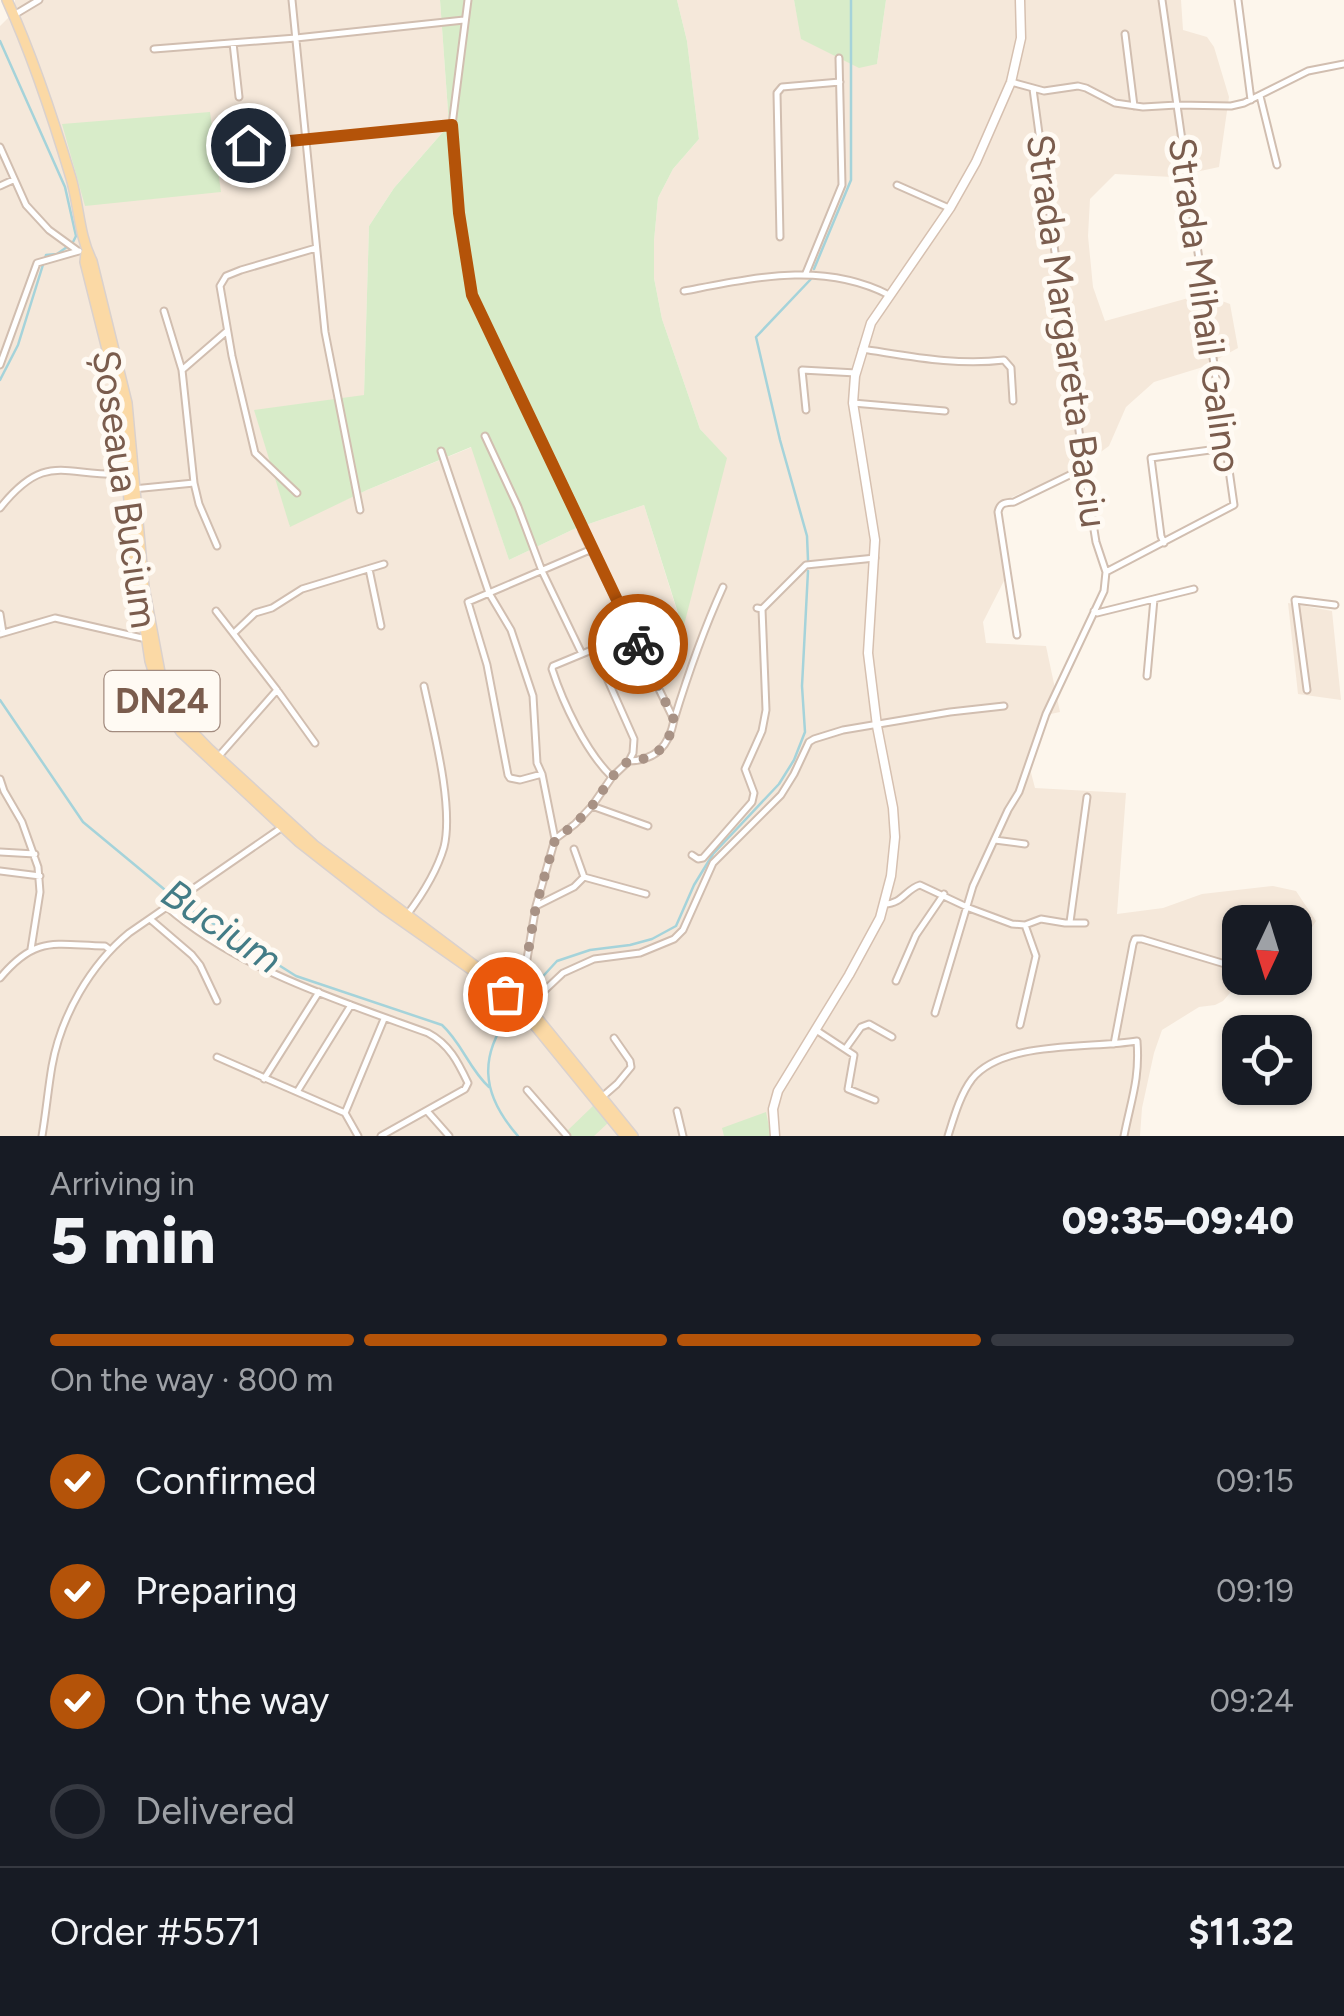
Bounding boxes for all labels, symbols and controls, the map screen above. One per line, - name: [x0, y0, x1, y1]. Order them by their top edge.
- pin: [206, 103, 291, 188]
- icon: home: [221, 118, 276, 173]
- street label: Strada Margareta Baciu: [1017, 131, 1117, 531]
- street label: Strada Mihail Galino: [1159, 135, 1251, 475]
- street label: Șoseaua Bucium: [83, 347, 167, 631]
- courier: [588, 594, 688, 694]
- icon: bike: [611, 617, 666, 672]
- road number: DN24: [104, 671, 220, 731]
- water label: Bucium: [153, 869, 291, 983]
- north arrow: [1222, 905, 1312, 995]
- map controls: [1222, 905, 1312, 1105]
- pin: [463, 952, 548, 1037]
- icon: bag: [478, 967, 533, 1022]
- button: locate: [1222, 1015, 1312, 1105]
- text: Arriving in: [50, 1165, 195, 1203]
- text: 09:35–09:40: [1062, 1198, 1294, 1244]
- text: 5 min: [50, 1201, 216, 1279]
- text: On the way · 800 m: [50, 1361, 333, 1399]
- icon: check: [50, 1454, 105, 1509]
- text: Confirmed: [135, 1458, 317, 1504]
- text: 09:15: [1216, 1462, 1294, 1500]
- icon: check: [50, 1564, 105, 1619]
- text: Preparing: [135, 1568, 297, 1614]
- text: 09:19: [1216, 1572, 1294, 1610]
- icon: check: [50, 1674, 105, 1729]
- text: On the way: [135, 1678, 329, 1724]
- text: 09:24: [1210, 1682, 1294, 1720]
- text: Delivered: [135, 1788, 295, 1834]
- text: Order #5571: [50, 1909, 261, 1955]
- text: $11.32: [1188, 1909, 1294, 1955]

